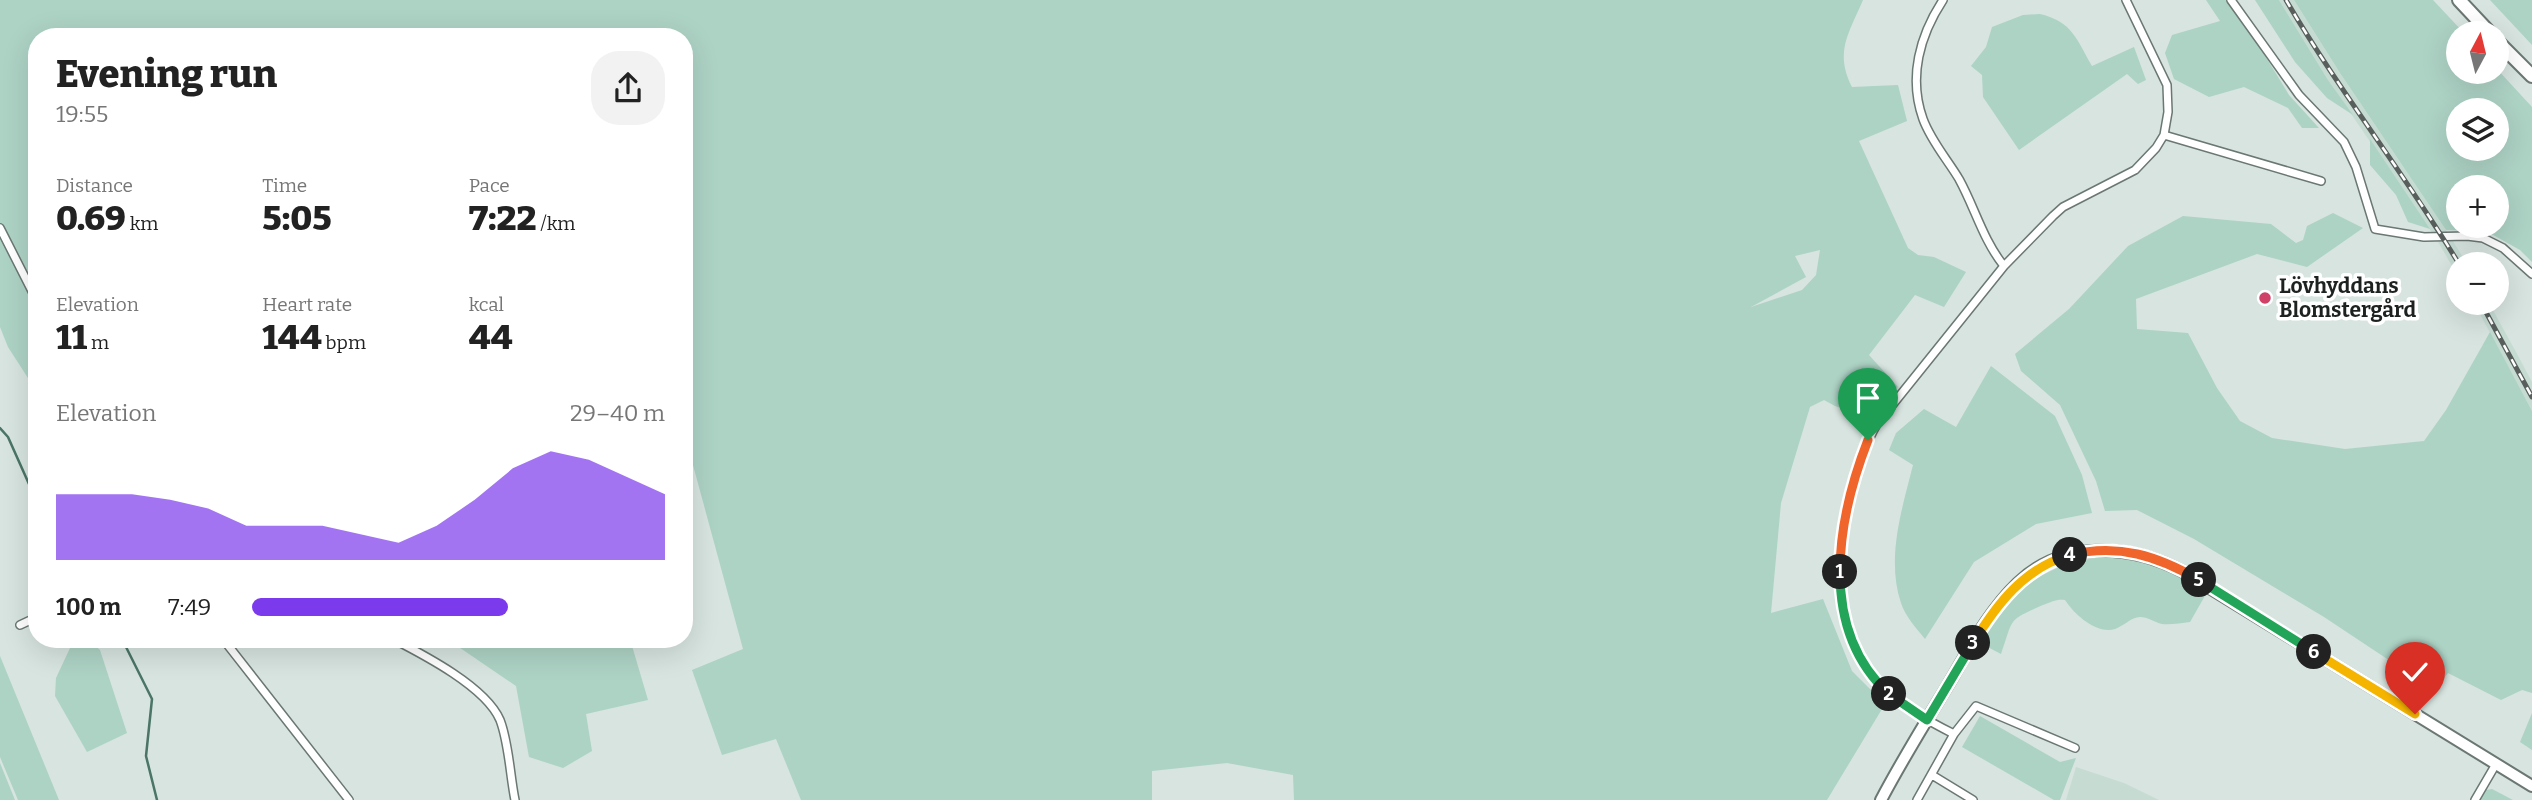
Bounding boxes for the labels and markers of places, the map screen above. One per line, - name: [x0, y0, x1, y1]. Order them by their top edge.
- place label: Lövhyddans Blomstergård: [2279, 273, 2417, 323]
- marker: Lövhyddans Blomstergård: [2257, 290, 2273, 306]
- pin: [1838, 368, 1898, 440]
- pin: 4: [2052, 538, 2088, 572]
- pin: 1: [1822, 554, 1857, 590]
- pin: 5: [2182, 562, 2216, 598]
- pin: 3: [1955, 626, 1990, 660]
- pin: 6: [2296, 634, 2332, 670]
- pin: [2385, 642, 2445, 714]
- pin: 2: [1871, 676, 1906, 712]

